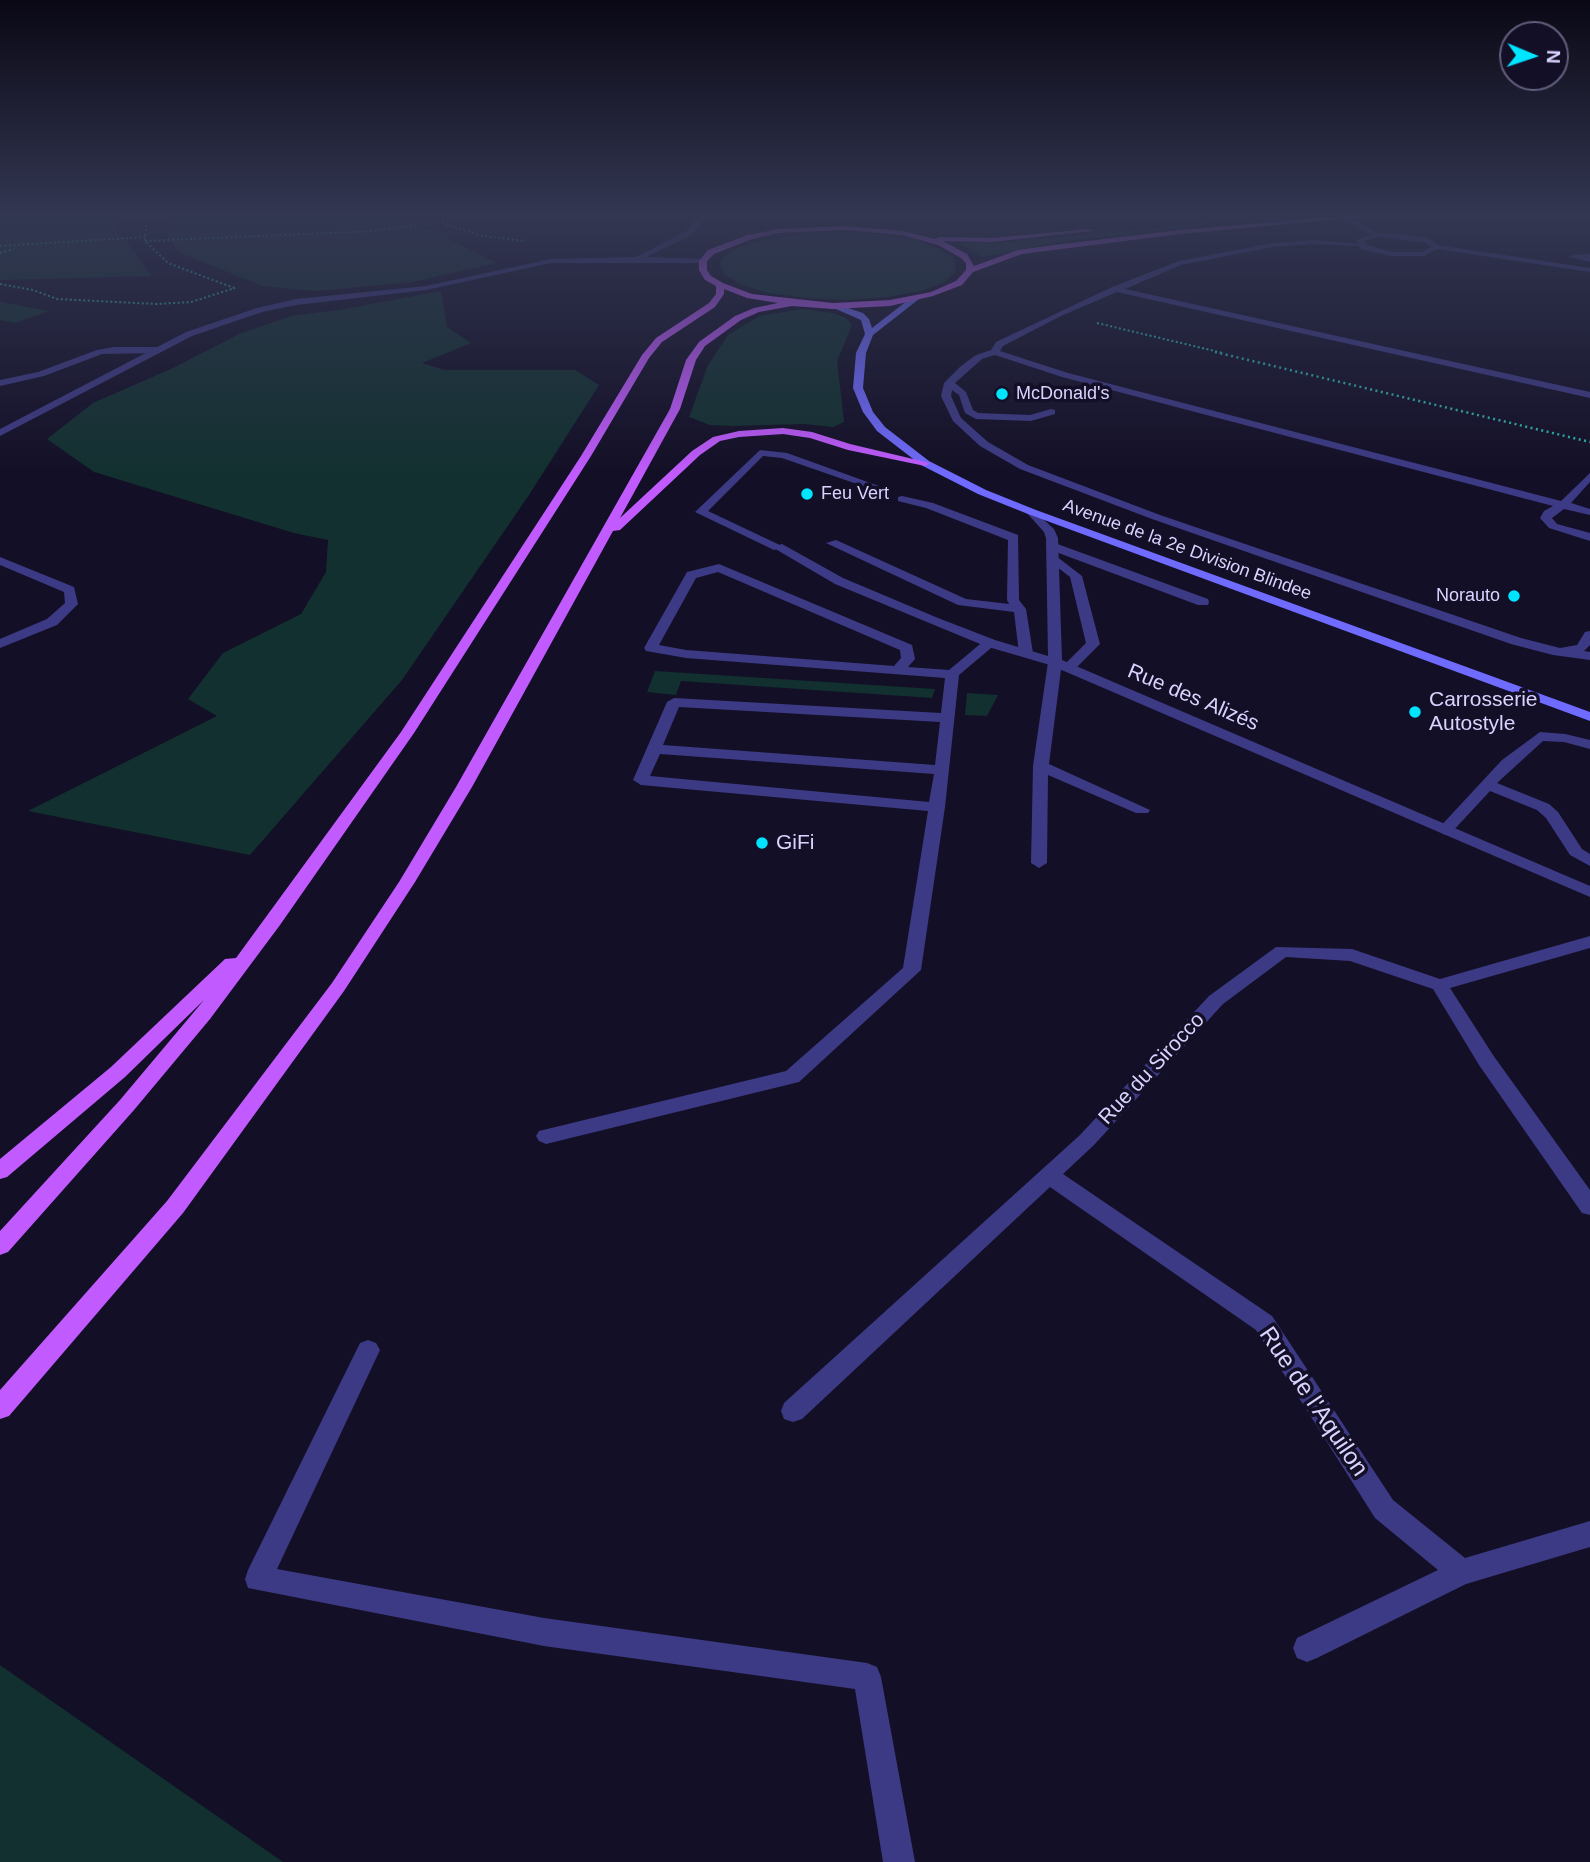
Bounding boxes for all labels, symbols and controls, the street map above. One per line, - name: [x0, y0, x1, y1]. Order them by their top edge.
- north arrow: [1499, 21, 1569, 91]
- text: N: [1543, 49, 1564, 64]
- place label: McDonald's: [1016, 383, 1109, 405]
- marker: McDonald's: [994, 386, 1010, 402]
- place label: Feu Vert: [821, 483, 889, 505]
- marker: Feu Vert: [799, 486, 815, 502]
- street label: Avenue de la 2e Division Blindee: [1060, 495, 1314, 605]
- place label: Norauto: [1436, 585, 1500, 607]
- marker: Norauto: [1506, 588, 1522, 604]
- street label: Rue des Alizés: [1124, 659, 1262, 737]
- place label: Carrosserie Autostyle: [1429, 687, 1538, 737]
- marker: Carrosserie Autostyle: [1407, 704, 1423, 720]
- place label: GiFi: [776, 830, 814, 856]
- marker: GiFi: [754, 835, 770, 851]
- street label: Rue du Sirocco: [1094, 1008, 1210, 1130]
- street label: Rue de l'Aquilon: [1252, 1322, 1374, 1482]

